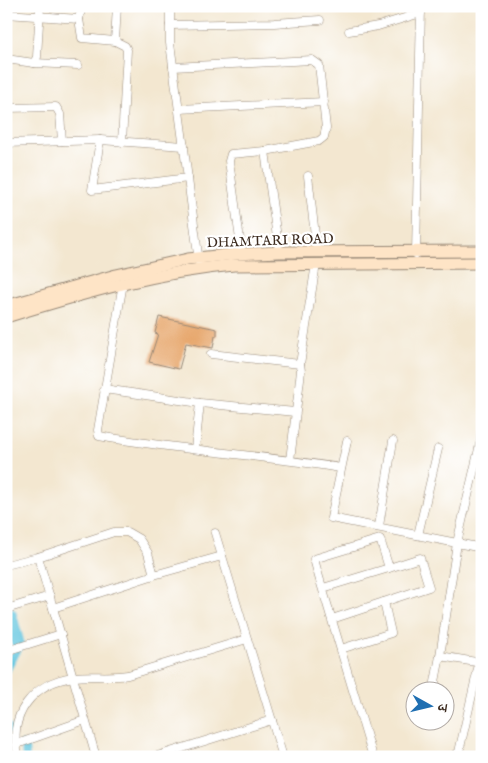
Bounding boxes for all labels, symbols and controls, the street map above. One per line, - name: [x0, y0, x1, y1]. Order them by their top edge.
- street label: DHAMTARI ROAD: [206, 230, 334, 252]
- north arrow: [406, 680, 456, 730]
- text: उ: [432, 702, 451, 713]

